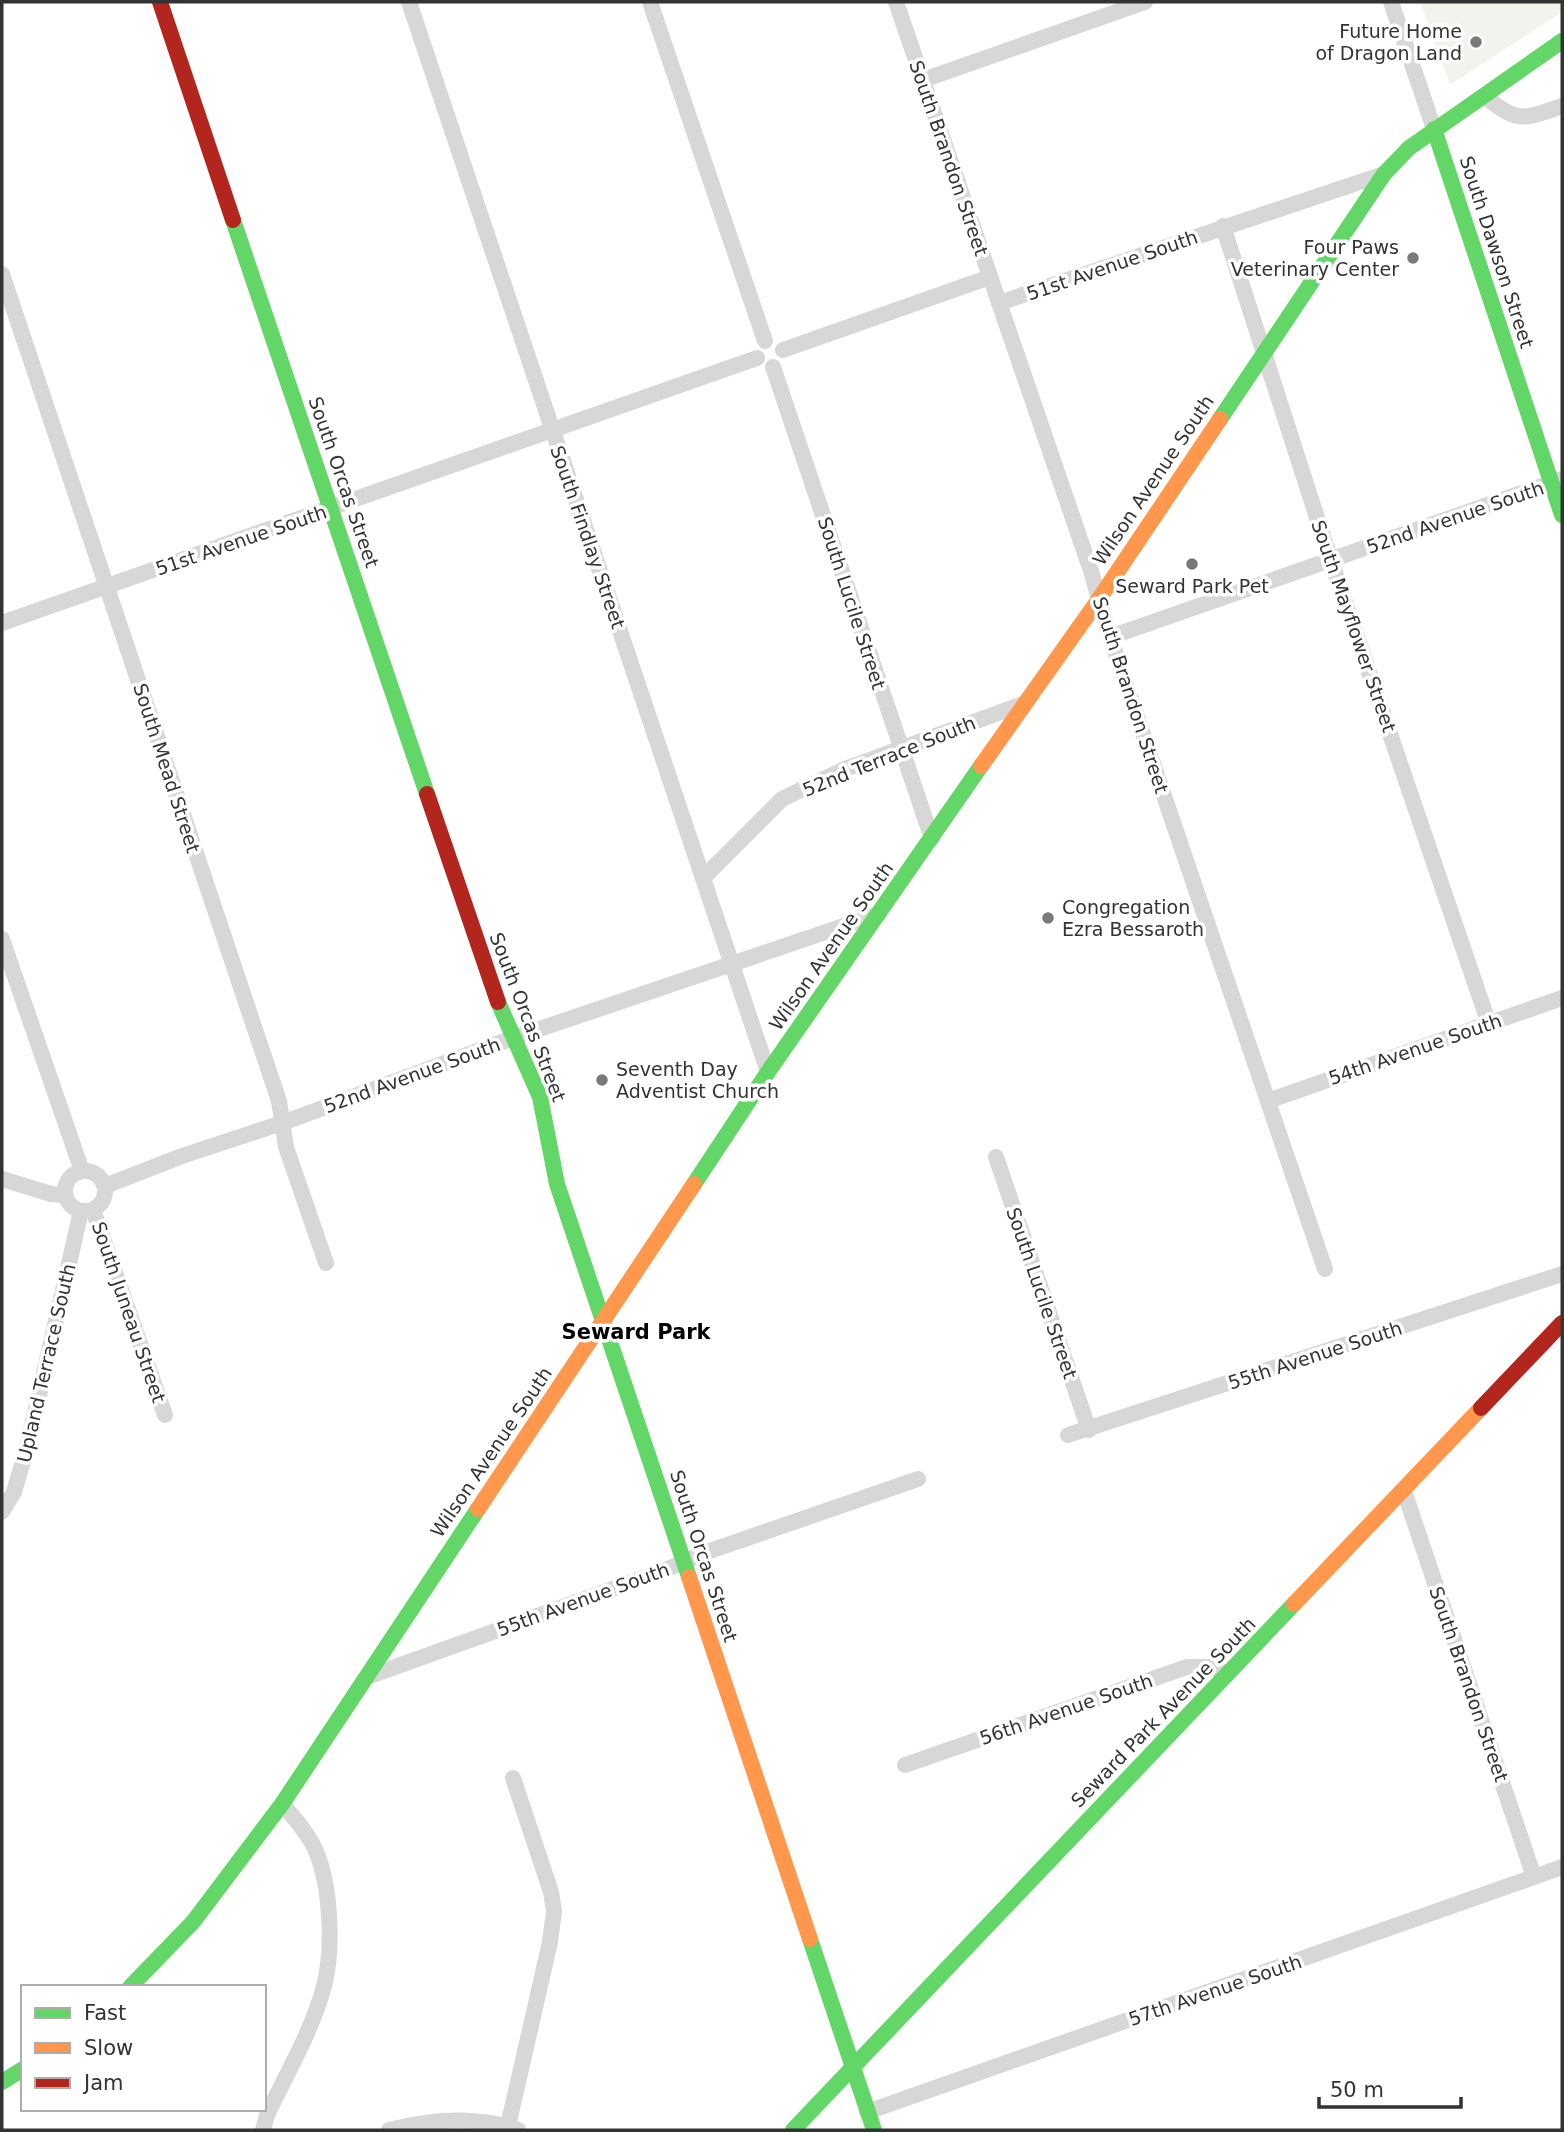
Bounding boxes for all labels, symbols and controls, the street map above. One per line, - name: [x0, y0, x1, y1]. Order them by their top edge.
- place label: Future Home of Dragon Land: [1315, 20, 1462, 64]
- marker: Future Home of Dragon Land: [1468, 34, 1484, 50]
- street label: South Brandon Street: [905, 57, 993, 259]
- street label: South Dawson Street: [1456, 153, 1538, 351]
- street label: 51st Avenue South: [1024, 225, 1200, 305]
- place label: Four Paws Veterinary Center: [1231, 236, 1399, 280]
- marker: Four Paws Veterinary Center: [1405, 250, 1421, 266]
- street label: Wilson Avenue South: [1088, 391, 1218, 569]
- street label: South Orcas Street: [304, 394, 384, 570]
- street label: South Findlay Street: [546, 443, 630, 631]
- street label: 52nd Avenue South: [1363, 476, 1547, 558]
- street label: 51st Avenue South: [153, 500, 329, 580]
- street label: South Lucile Street: [814, 514, 890, 692]
- street label: South Mayflower Street: [1307, 517, 1401, 735]
- marker: Seward Park Pet: [1184, 556, 1200, 572]
- place label: Seward Park Pet: [1115, 575, 1269, 597]
- street label: South Brandon Street: [1089, 594, 1173, 796]
- street label: South Mead Street: [129, 681, 205, 855]
- street label: 52nd Terrace South: [799, 711, 979, 801]
- street label: Wilson Avenue South: [765, 858, 897, 1034]
- place label: Congregation Ezra Bessaroth: [1062, 896, 1204, 940]
- marker: Congregation Ezra Bessaroth: [1040, 910, 1056, 926]
- street label: South Orcas Street: [486, 929, 570, 1105]
- street label: 54th Avenue South: [1326, 1009, 1504, 1089]
- street label: 52nd Avenue South: [321, 1033, 503, 1117]
- place label: Seventh Day Adventist Church: [616, 1058, 779, 1102]
- marker: Seventh Day Adventist Church: [594, 1072, 610, 1088]
- street label: South Lucile Street: [1002, 1204, 1082, 1382]
- street label: South Juneau Street: [88, 1219, 170, 1405]
- street label: Upland Terrace South: [12, 1261, 80, 1465]
- street label: 55th Avenue South: [1225, 1316, 1405, 1394]
- district label: Seward Park: [562, 1320, 712, 1344]
- street label: Wilson Avenue South: [426, 1363, 556, 1541]
- street label: South Orcas Street: [666, 1467, 742, 1645]
- street label: 55th Avenue South: [494, 1558, 672, 1640]
- street label: South Brandon Street: [1425, 1583, 1513, 1785]
- street label: Seward Park Avenue South: [1066, 1612, 1260, 1812]
- street label: 56th Avenue South: [977, 1669, 1155, 1749]
- street label: 57th Avenue South: [1126, 1950, 1304, 2030]
- legend: [21, 1985, 266, 2111]
- text: Fast: [84, 2001, 126, 2025]
- text: Slow: [84, 2036, 133, 2060]
- scale bar: [1319, 2066, 1461, 2110]
- text: Jam: [82, 2071, 124, 2095]
- text: 50 m: [1330, 2078, 1384, 2102]

